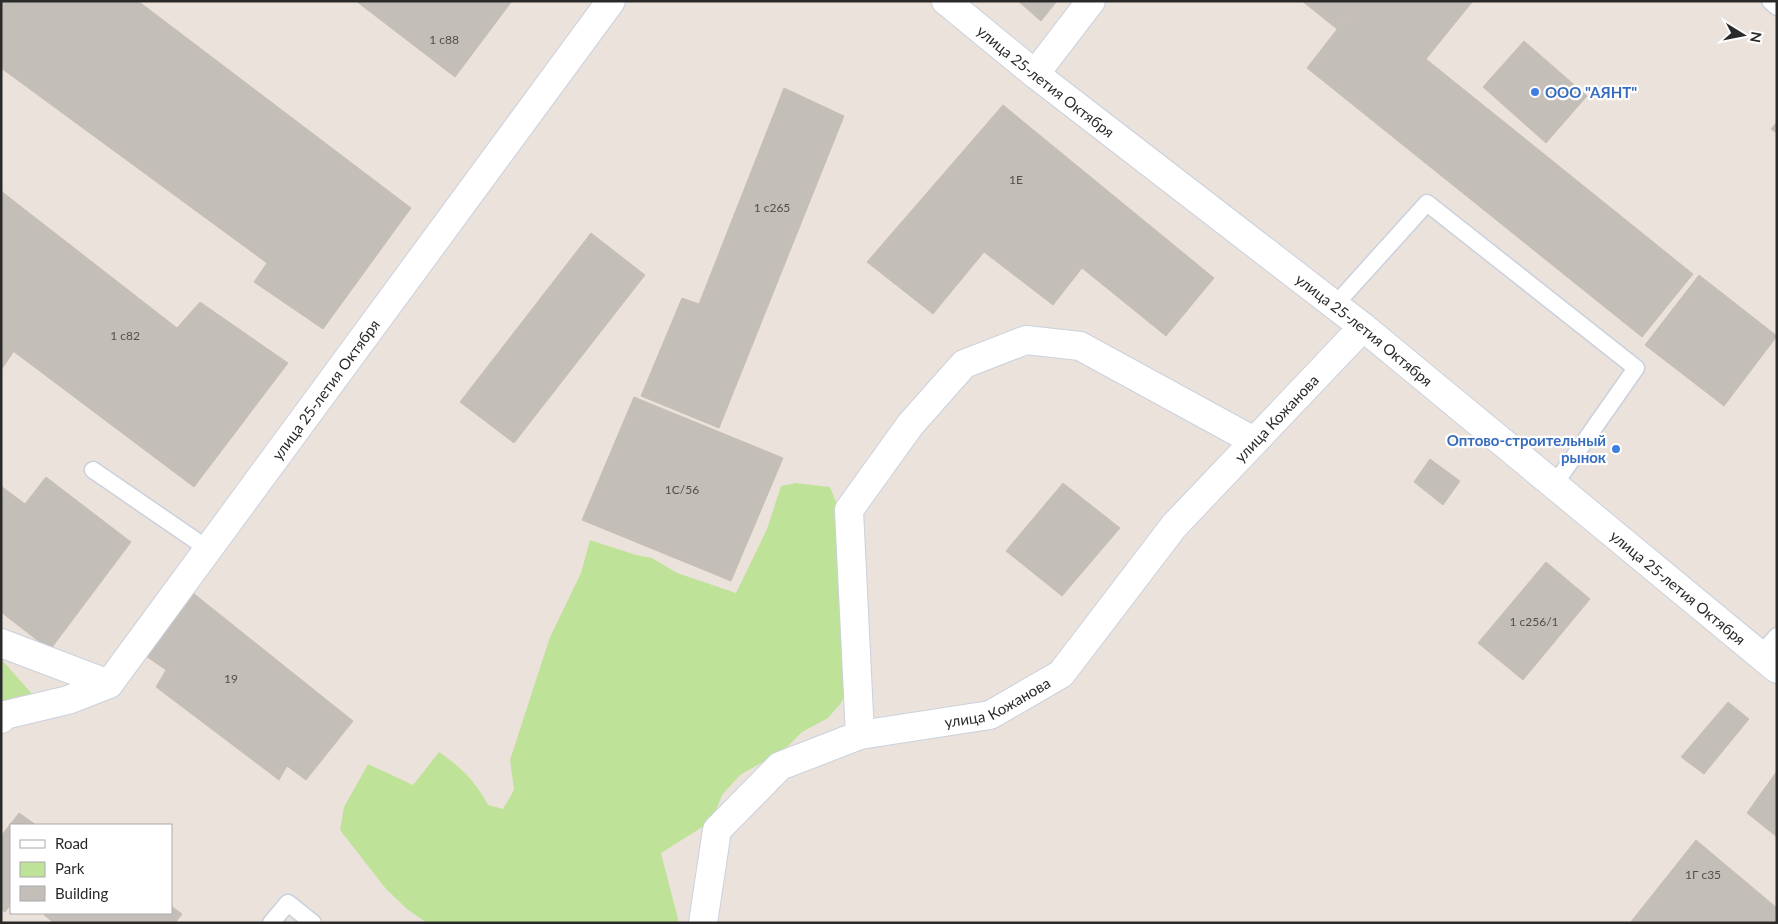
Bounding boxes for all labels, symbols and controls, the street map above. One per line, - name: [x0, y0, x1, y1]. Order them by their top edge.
- north arrow: [1718, 10, 1768, 60]
- street label: улица 25-летия Октября: [973, 21, 1118, 141]
- text: N: [1747, 31, 1766, 44]
- house number: 1 с88: [429, 32, 459, 47]
- place label: ООО "АЯНТ": [1545, 83, 1637, 101]
- marker: ООО "АЯНТ": [1529, 86, 1541, 98]
- house number: 1Е: [1009, 172, 1023, 187]
- house number: 1 с265: [754, 200, 790, 215]
- street label: улица 25-летия Октября: [1292, 270, 1436, 390]
- street label: улица 25-летия Октября: [268, 316, 383, 463]
- house number: 1 с82: [110, 328, 140, 343]
- street label: улица Кожанова: [1231, 371, 1322, 466]
- place label: Оптово-строительный рынок: [1447, 431, 1607, 466]
- marker: Оптово-строительный рынок: [1610, 443, 1622, 455]
- house number: 1С/56: [665, 482, 699, 497]
- street label: улица 25-летия Октября: [1607, 526, 1749, 648]
- house number: 1 с256/1: [1509, 614, 1559, 629]
- house number: 19: [224, 671, 238, 686]
- street label: улица Кожанова: [943, 673, 1053, 731]
- legend: [10, 824, 172, 914]
- text: Road: [55, 834, 88, 852]
- text: Park: [55, 859, 85, 877]
- house number: 1Г с35: [1685, 867, 1721, 882]
- text: Building: [55, 884, 108, 902]

